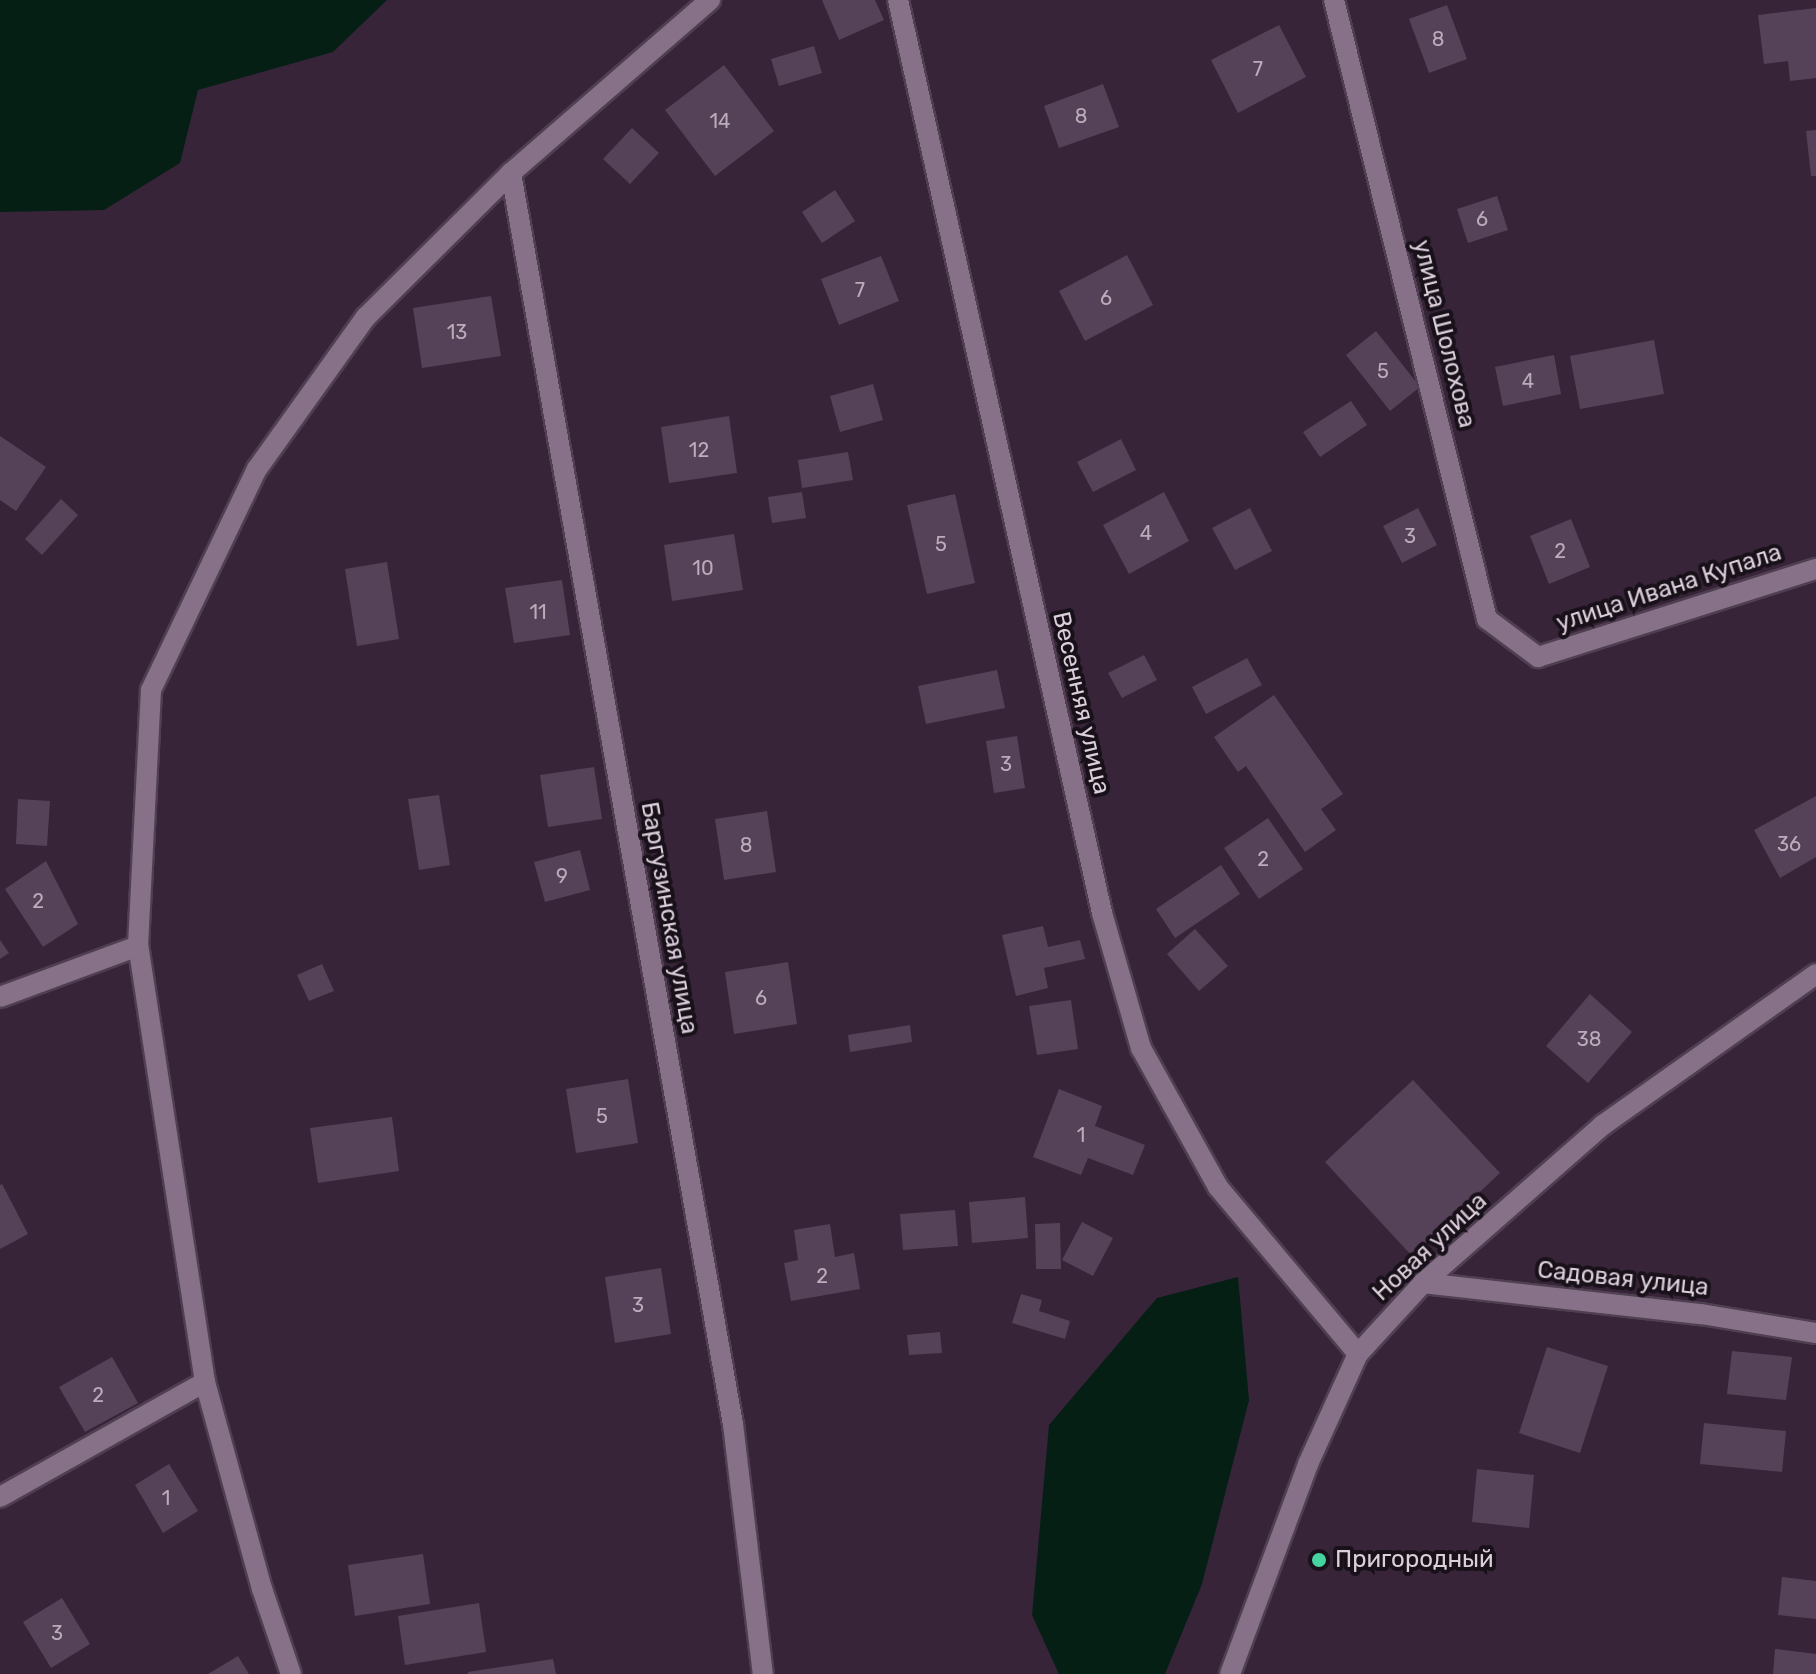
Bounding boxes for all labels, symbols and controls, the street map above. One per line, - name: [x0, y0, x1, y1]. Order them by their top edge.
- house number: 8: [1432, 27, 1444, 51]
- house number: 7: [1253, 57, 1263, 81]
- house number: 8: [1075, 104, 1087, 128]
- house number: 14: [710, 109, 730, 133]
- house number: 6: [1476, 207, 1488, 231]
- street label: улица Шолохова: [1407, 237, 1481, 431]
- house number: 7: [855, 278, 865, 302]
- house number: 6: [1100, 286, 1112, 310]
- house number: 13: [447, 320, 467, 344]
- house number: 5: [1377, 359, 1389, 383]
- house number: 4: [1522, 369, 1534, 393]
- house number: 12: [689, 438, 709, 462]
- house number: 4: [1140, 521, 1152, 545]
- house number: 3: [1404, 524, 1416, 548]
- house number: 5: [935, 532, 947, 556]
- street label: улица Ивана Купала: [1553, 538, 1785, 638]
- house number: 2: [1554, 539, 1566, 563]
- house number: 10: [692, 556, 714, 580]
- house number: 11: [529, 600, 547, 624]
- street label: Весенняя улица: [1046, 609, 1116, 797]
- house number: 3: [1000, 752, 1012, 776]
- street label: Баргузинская улица: [634, 800, 704, 1036]
- house number: 36: [1777, 832, 1801, 856]
- house number: 8: [740, 833, 752, 857]
- house number: 2: [1257, 847, 1269, 871]
- house number: 9: [556, 864, 568, 888]
- house number: 2: [32, 889, 44, 913]
- house number: 6: [755, 986, 767, 1010]
- house number: 38: [1577, 1027, 1601, 1051]
- house number: 5: [596, 1104, 608, 1128]
- house number: 1: [1077, 1123, 1085, 1147]
- street label: Новая улица: [1367, 1187, 1493, 1307]
- street label: Садовая улица: [1536, 1256, 1710, 1302]
- house number: 2: [816, 1264, 828, 1288]
- house number: 3: [632, 1293, 644, 1317]
- house number: 2: [92, 1383, 104, 1407]
- house number: 1: [162, 1486, 170, 1510]
- place label: Пригородный: [1335, 1546, 1494, 1574]
- marker: Пригородный: [1310, 1551, 1328, 1569]
- house number: 3: [51, 1621, 63, 1645]

